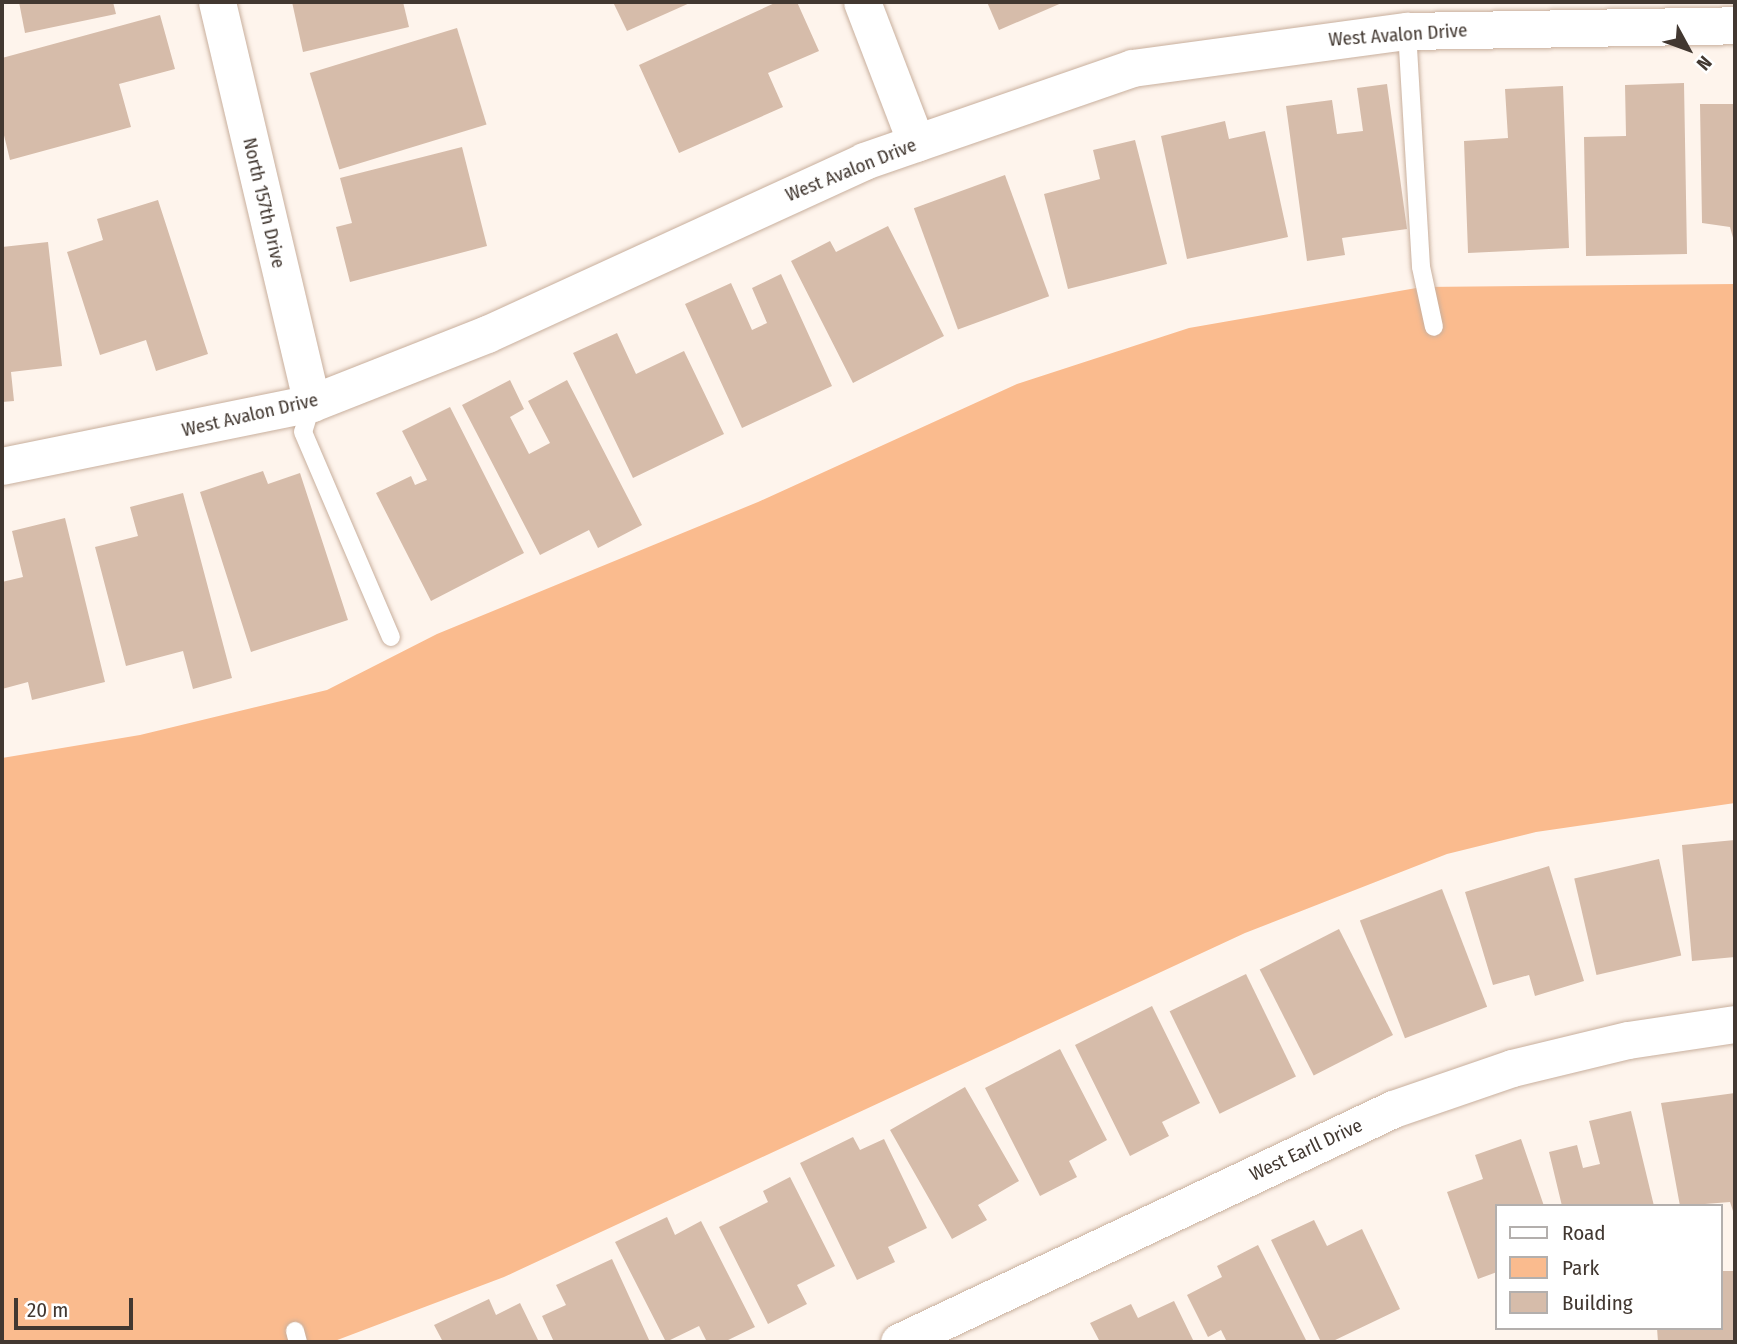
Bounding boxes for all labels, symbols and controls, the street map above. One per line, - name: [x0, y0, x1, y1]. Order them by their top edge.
- north arrow: [1653, 14, 1723, 84]
- street label: West Avalon Drive: [1328, 19, 1468, 51]
- text: N: [1692, 51, 1717, 75]
- street label: West Avalon Drive: [782, 133, 920, 207]
- street label: North 157th Drive: [238, 136, 290, 270]
- street label: West Avalon Drive: [180, 388, 320, 442]
- street label: West Earll Drive: [1246, 1114, 1366, 1186]
- legend: [1496, 1204, 1723, 1330]
- text: Road: [1562, 1220, 1606, 1246]
- text: Park: [1562, 1255, 1599, 1281]
- scale bar: [18, 1284, 136, 1328]
- text: Building: [1562, 1290, 1633, 1316]
- text: 20 m: [27, 1297, 68, 1323]

